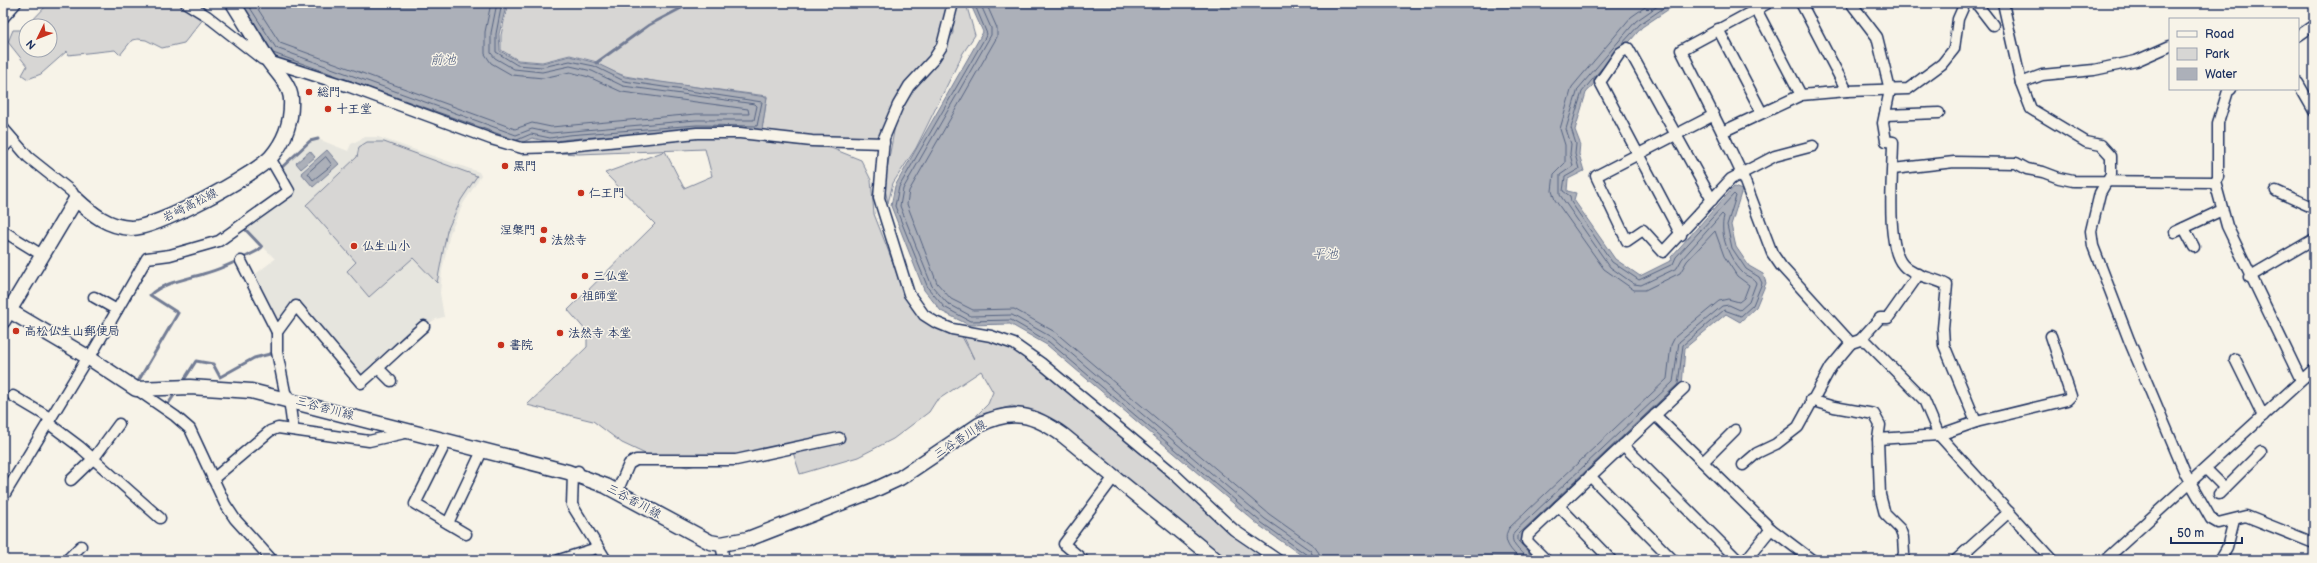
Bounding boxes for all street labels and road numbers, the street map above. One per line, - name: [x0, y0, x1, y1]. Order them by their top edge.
- street label: 岩崎高松線: [160, 185, 220, 226]
- street label: 三谷香川線: [294, 393, 356, 423]
- street label: 三谷香川線: [931, 417, 990, 462]
- street label: 三谷香川線: [604, 481, 664, 522]

